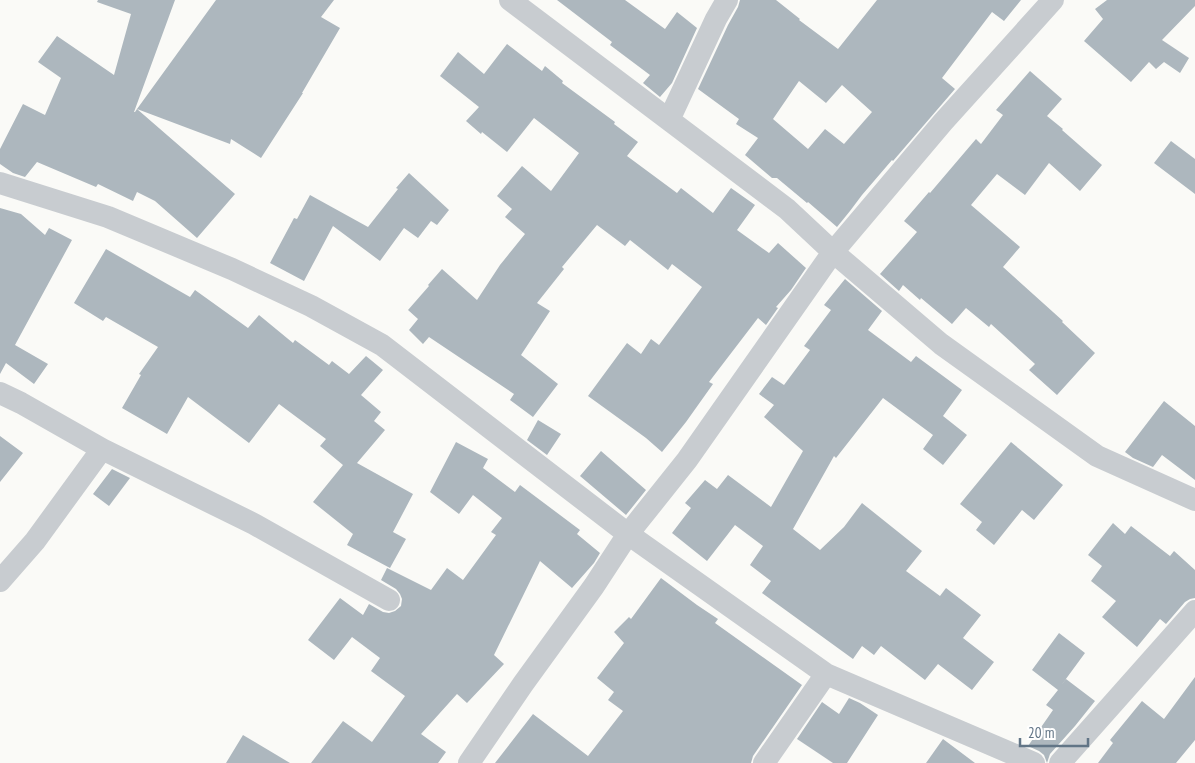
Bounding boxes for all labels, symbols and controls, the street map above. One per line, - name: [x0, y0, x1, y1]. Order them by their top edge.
- scale bar: [1020, 716, 1088, 748]
- text: 20 m: [1028, 723, 1054, 742]

